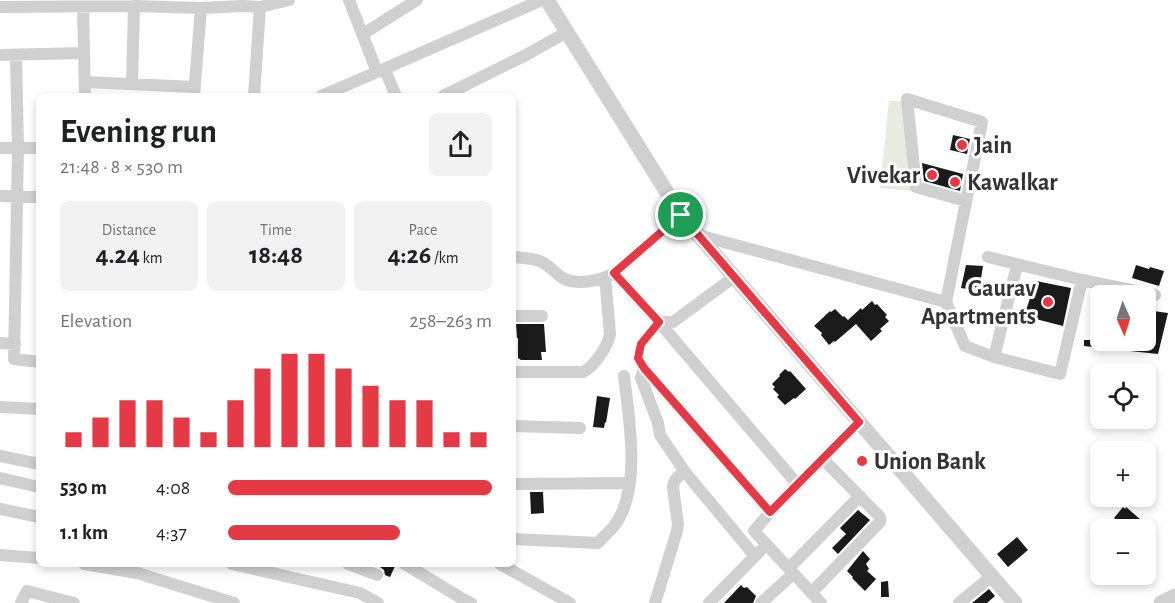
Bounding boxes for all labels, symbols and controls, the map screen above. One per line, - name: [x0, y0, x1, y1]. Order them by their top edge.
- button: share: [429, 113, 492, 176]
- text: Evening run: [60, 116, 217, 149]
- place label: Jain: [974, 134, 1012, 158]
- marker: Jain: [955, 138, 969, 152]
- text: 21:48 · 8 × 530 m: [60, 157, 183, 177]
- place label: Vivekar: [847, 164, 921, 188]
- marker: Vivekar: [925, 168, 939, 182]
- place label: Kawalkar: [967, 171, 1058, 195]
- marker: Kawalkar: [948, 175, 962, 189]
- pin: [655, 189, 706, 240]
- icon: arrive: [664, 198, 697, 231]
- text: Distance: [102, 222, 156, 238]
- text: Time: [260, 222, 292, 238]
- text: Pace: [409, 222, 437, 238]
- text: 4.24: [95, 242, 140, 268]
- text: 18:48: [249, 242, 303, 268]
- text: 4:26: [387, 242, 431, 268]
- text: km: [140, 250, 163, 266]
- text: /km: [431, 250, 459, 266]
- place label: Gaurav Apartments: [921, 277, 1036, 329]
- north arrow: [1090, 285, 1156, 351]
- map controls: [1090, 285, 1156, 585]
- marker: Gaurav Apartments: [1041, 295, 1055, 309]
- text: Elevation: [60, 311, 132, 331]
- text: 258–263 m: [410, 311, 492, 331]
- button: locate: [1090, 363, 1156, 429]
- button: +: [1090, 441, 1156, 507]
- place label: Union Bank: [874, 450, 986, 474]
- marker: Union Bank: [855, 454, 869, 468]
- text: 530 m: [60, 478, 107, 498]
- text: 4:08: [156, 478, 190, 498]
- button: −: [1090, 519, 1156, 585]
- text: 1.1 km: [60, 523, 108, 543]
- text: 4:37: [156, 523, 187, 543]

